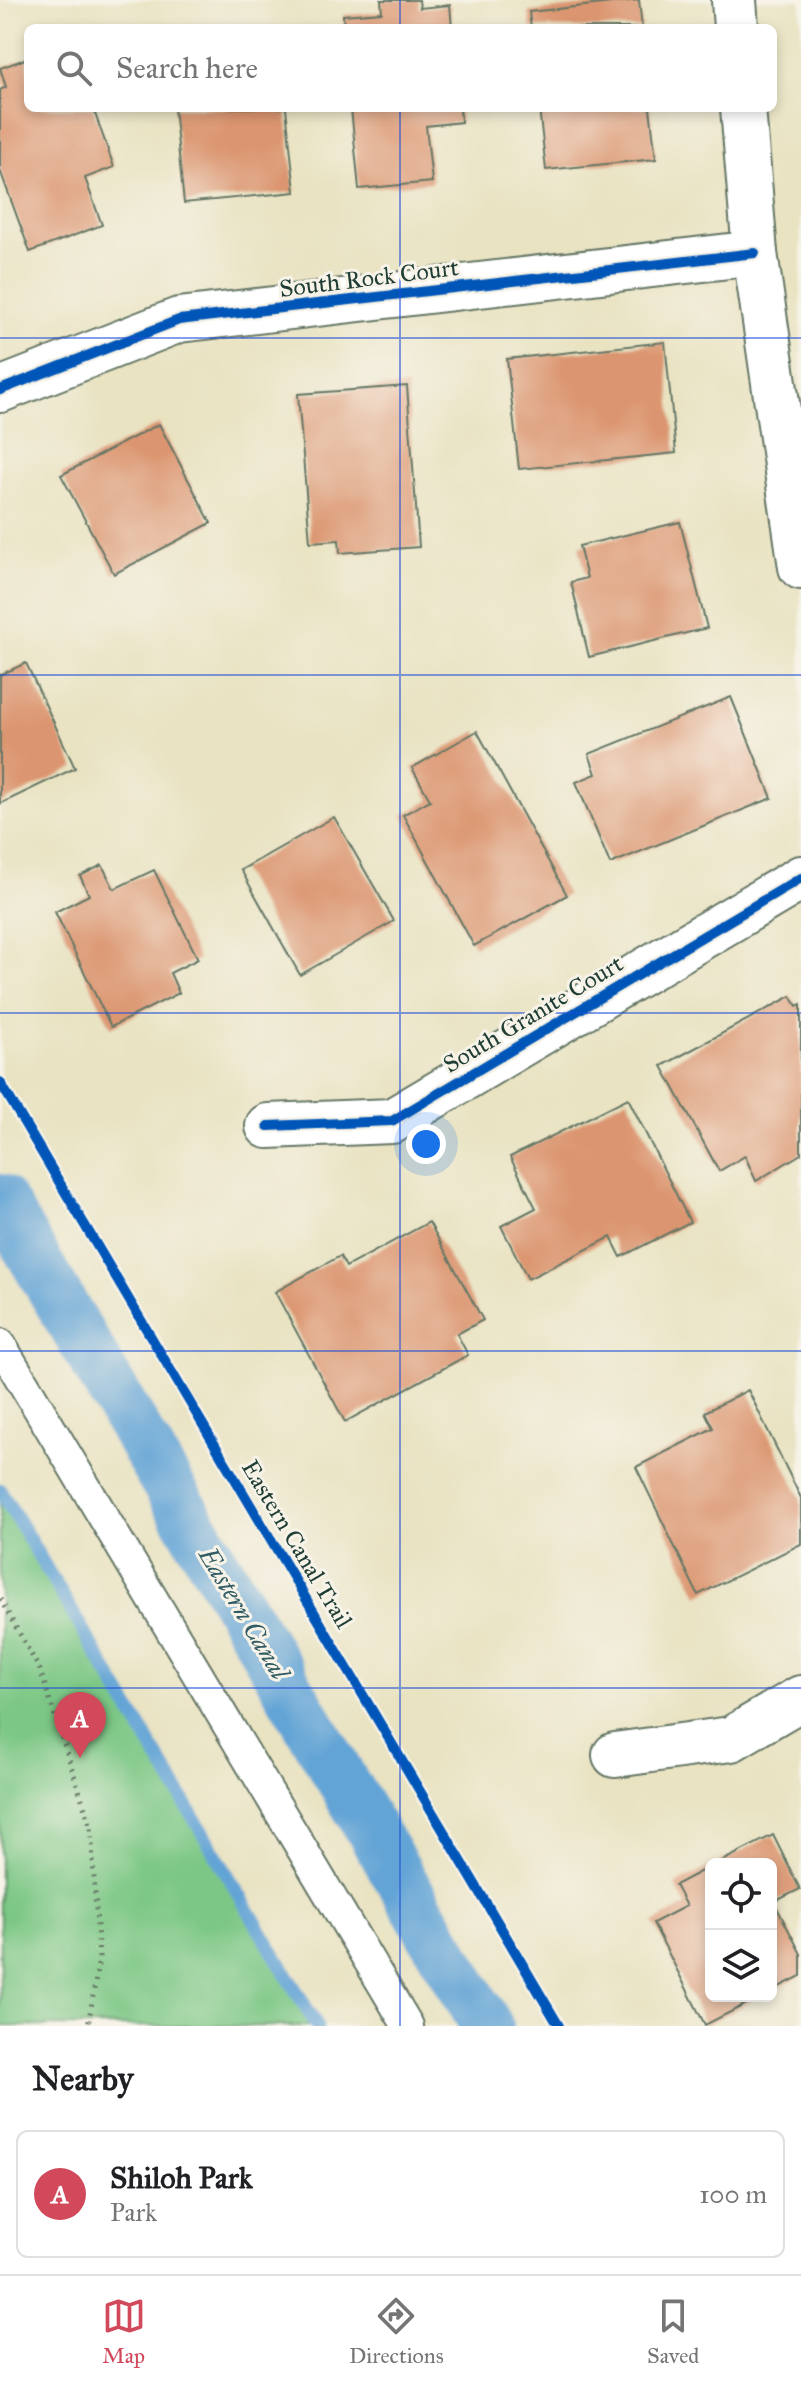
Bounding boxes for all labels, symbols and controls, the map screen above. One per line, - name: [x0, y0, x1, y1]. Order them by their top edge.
- search box: [24, 24, 777, 112]
- icon: search: [52, 46, 96, 90]
- text: Search here: [116, 50, 258, 86]
- street label: South Rock Court: [278, 252, 461, 304]
- street label: South Granite Court: [438, 948, 629, 1080]
- your location: [406, 1124, 446, 1164]
- street label: Eastern Canal Trail: [235, 1455, 359, 1633]
- water label: Eastern Canal: [192, 1541, 296, 1685]
- pin: A: [54, 1692, 106, 1758]
- map controls: [705, 1858, 777, 2002]
- button: locate: [705, 1858, 777, 1930]
- button: layers: [705, 1930, 777, 2002]
- text: Nearby: [32, 2058, 134, 2099]
- text: Shiloh Park: [110, 2160, 253, 2196]
- text: A: [51, 2178, 69, 2210]
- text: 100 m: [699, 2178, 767, 2210]
- text: Park: [110, 2196, 157, 2228]
- tab: Map: [102, 2294, 146, 2369]
- tab: Directions: [349, 2294, 444, 2369]
- tab: Saved: [647, 2294, 699, 2369]

